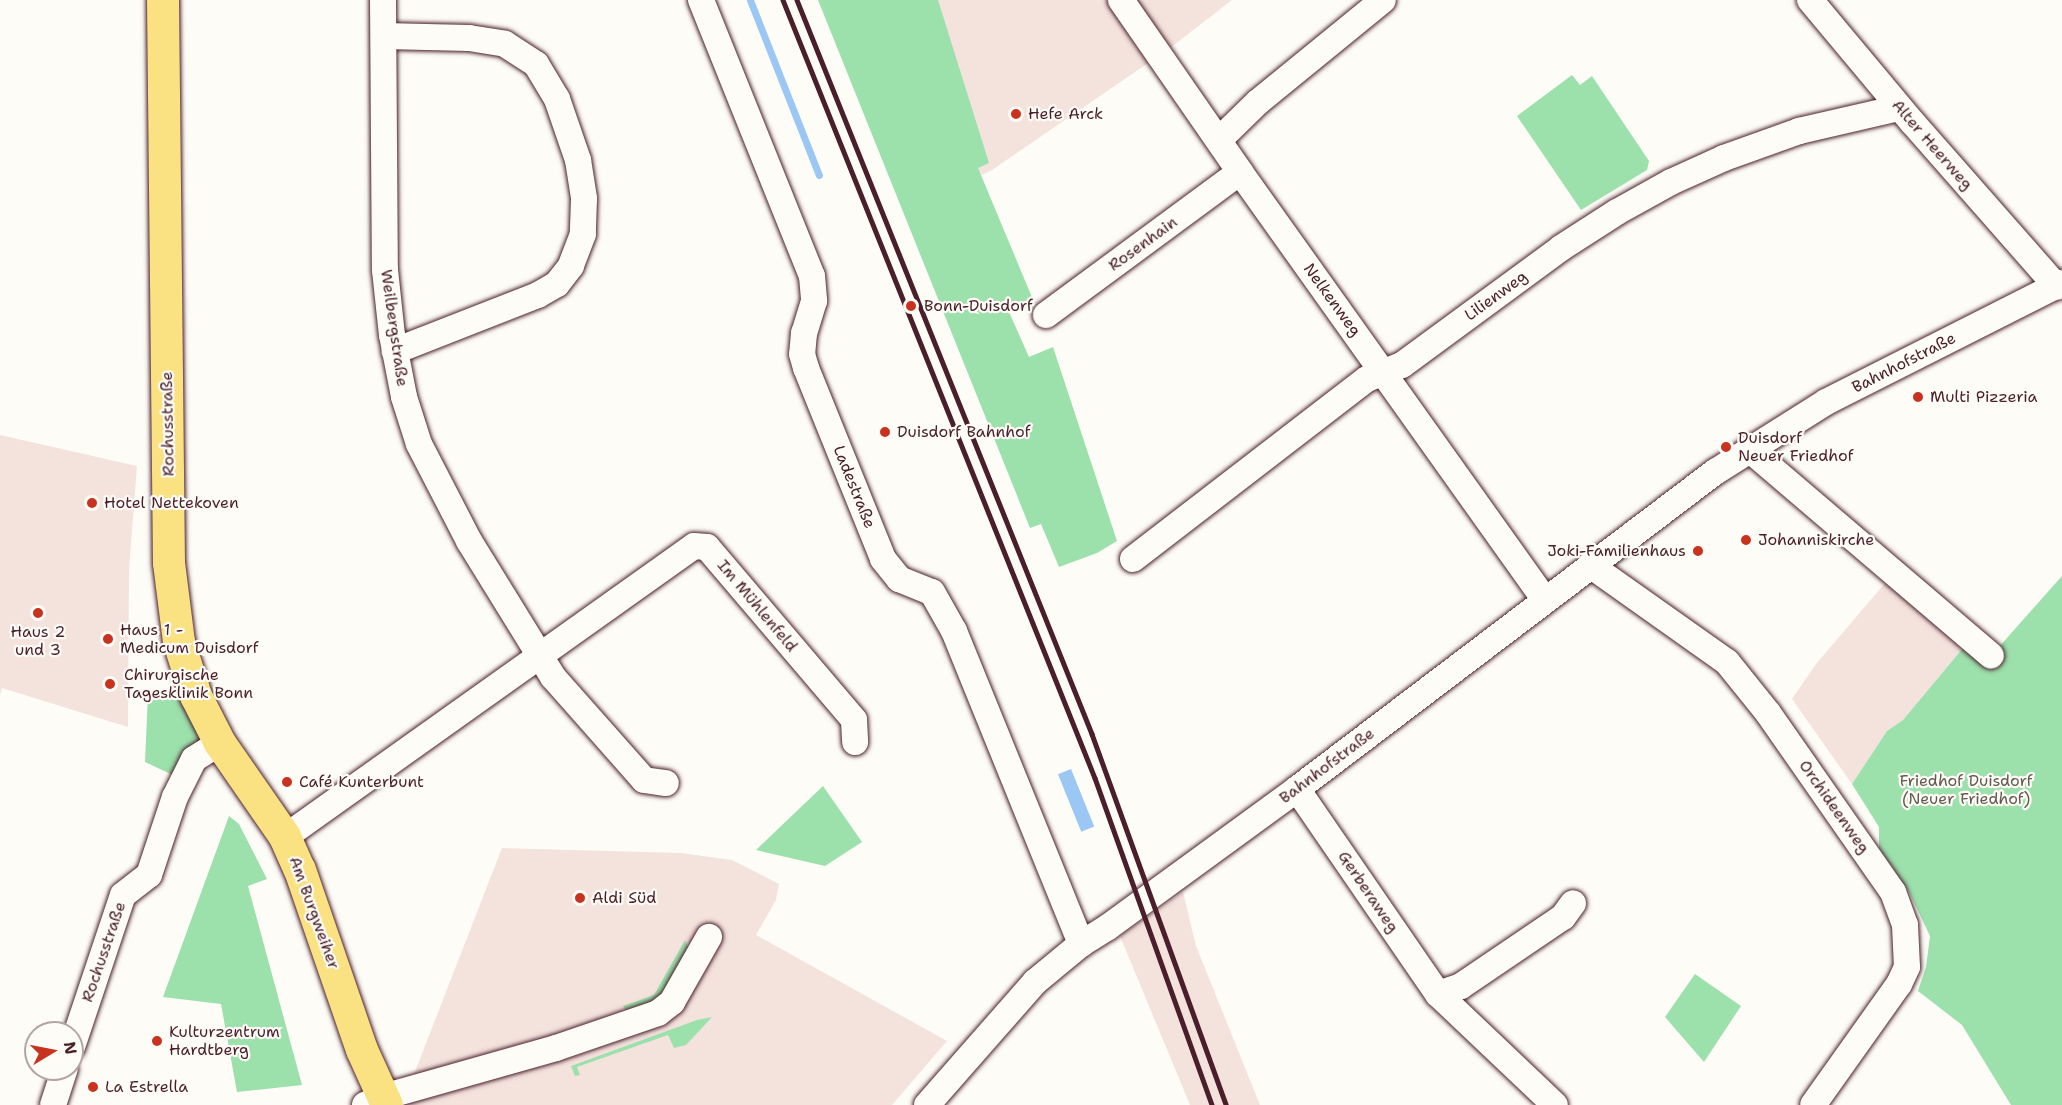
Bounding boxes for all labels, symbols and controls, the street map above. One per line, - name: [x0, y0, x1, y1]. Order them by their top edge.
- street label: Alter Heerweg: [1888, 96, 1976, 194]
- place label: Hefe Arck: [1028, 104, 1103, 124]
- marker: Hefe Arck: [1009, 107, 1023, 121]
- street label: Rosenhain: [1105, 213, 1181, 275]
- street label: Nelkenweg: [1299, 260, 1365, 340]
- street label: Lilienweg: [1461, 267, 1531, 325]
- street label: Weilbergstraße: [376, 268, 412, 388]
- place label: Bonn-Duisdorf: [924, 296, 1033, 316]
- marker: Bonn-Duisdorf: [902, 297, 920, 315]
- street label: Bahnhofstraße: [1849, 329, 1959, 397]
- street label: Rochusstraße: [157, 371, 179, 477]
- place label: Multi Pizzeria: [1930, 387, 2037, 407]
- marker: Multi Pizzeria: [1911, 390, 1925, 404]
- place label: Duisdorf Bahnhof: [897, 422, 1030, 442]
- marker: Duisdorf Bahnhof: [878, 425, 892, 439]
- place label: Duisdorf Neuer Friedhof: [1738, 428, 1853, 466]
- marker: Duisdorf Neuer Friedhof: [1719, 440, 1733, 454]
- street label: Ladestraße: [829, 443, 879, 531]
- place label: Hotel Nettekoven: [104, 493, 239, 513]
- marker: Hotel Nettekoven: [85, 496, 99, 510]
- place label: Johanniskirche: [1758, 530, 1874, 550]
- marker: Johanniskirche: [1739, 533, 1753, 547]
- place label: Joki-Familienhaus: [1547, 541, 1686, 561]
- marker: Joki-Familienhaus: [1691, 544, 1705, 558]
- street label: Im Mühlenfeld: [713, 556, 801, 656]
- marker: Haus 2 und 3: [31, 606, 45, 620]
- place label: Haus 1 - Medicum Duisdorf: [120, 620, 259, 658]
- place label: Haus 2 und 3: [11, 622, 65, 660]
- marker: Haus 1 - Medicum Duisdorf: [101, 632, 115, 646]
- place label: Chirurgische Tagesklinik Bonn: [124, 665, 253, 703]
- marker: Chirurgische Tagesklinik Bonn: [101, 675, 119, 693]
- street label: Bahnhofstraße: [1276, 724, 1378, 808]
- street label: Orchideenweg: [1795, 757, 1873, 857]
- park label: Friedhof Duisdorf (Neuer Friedhof): [1899, 771, 2033, 809]
- place label: Café Kunterbunt: [299, 772, 424, 792]
- marker: Café Kunterbunt: [280, 775, 294, 789]
- street label: Gerberaweg: [1334, 847, 1402, 937]
- street label: Am Burgweiher: [285, 854, 343, 972]
- place label: Aldi Süd: [592, 888, 656, 908]
- marker: Aldi Süd: [573, 891, 587, 905]
- street label: Rochusstraße: [78, 899, 130, 1005]
- north arrow: [24, 1021, 84, 1081]
- place label: Kulturzentrum Hardtberg: [169, 1022, 280, 1060]
- marker: Kulturzentrum Hardtberg: [150, 1034, 164, 1048]
- text: N: [59, 1040, 82, 1056]
- place label: La Estrella: [105, 1077, 188, 1097]
- marker: La Estrella: [86, 1080, 100, 1094]

